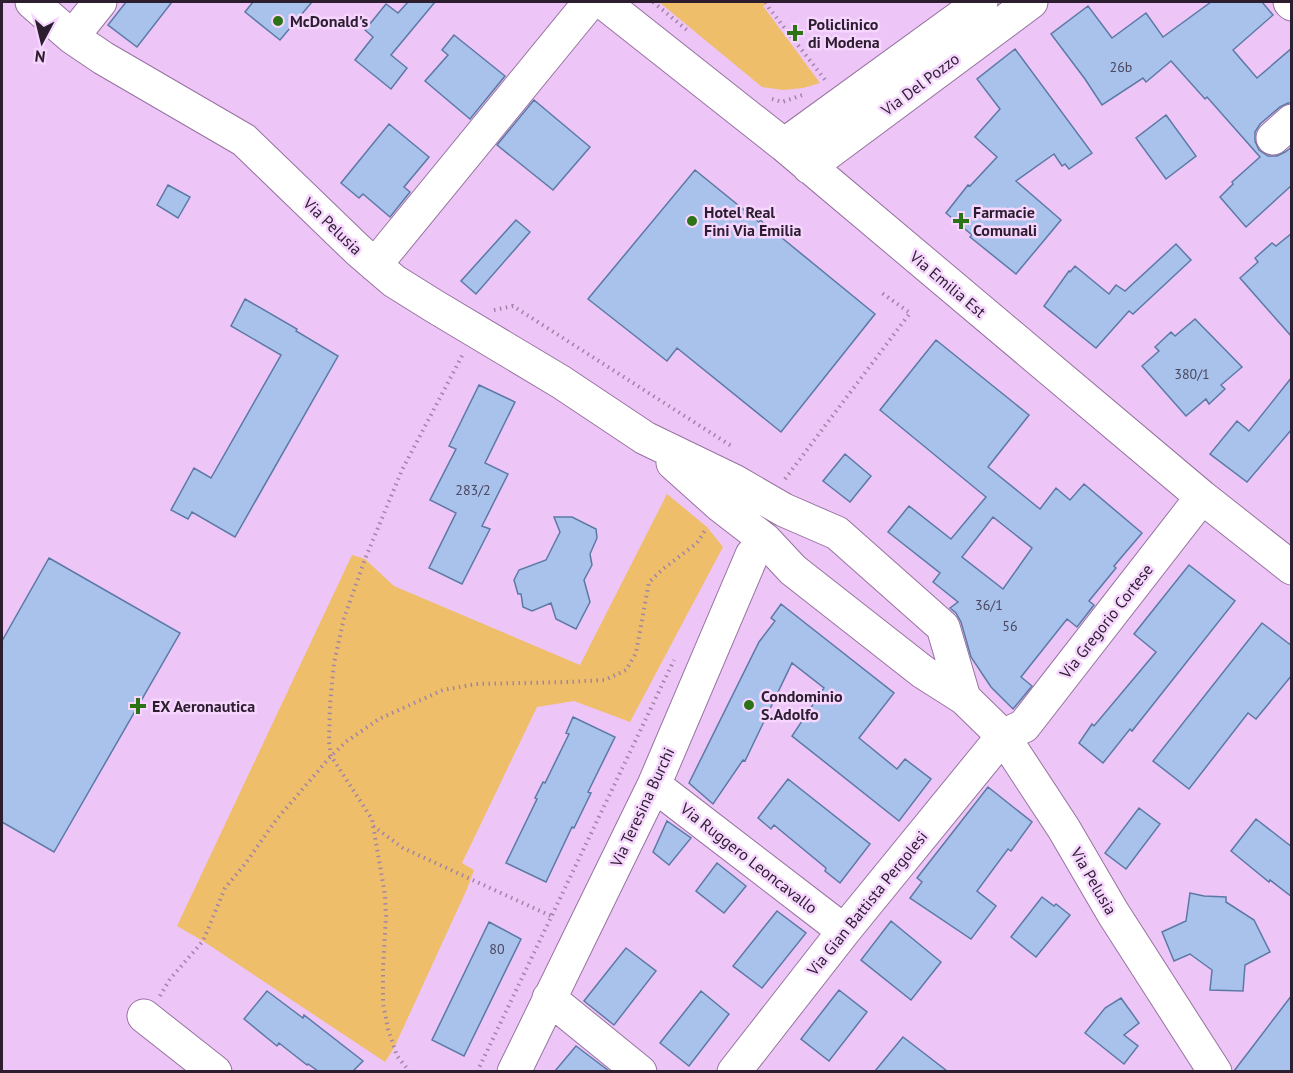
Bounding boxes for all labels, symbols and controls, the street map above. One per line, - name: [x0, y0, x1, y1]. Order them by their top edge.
- place label: McDonald's: [290, 11, 369, 31]
- north arrow: [12, 12, 72, 72]
- marker: McDonald's: [271, 14, 285, 28]
- place label: Policlinico di Modena: [808, 14, 880, 52]
- marker: Policlinico di Modena: [786, 24, 804, 42]
- text: N: [34, 46, 47, 67]
- street label: Via Del Pozzo: [876, 48, 963, 120]
- house number: 26b: [1110, 58, 1132, 76]
- street label: Via Pelusia: [299, 192, 367, 259]
- place label: Hotel Real Fini Via Emilia: [704, 202, 801, 240]
- place label: Farmacie Comunali: [973, 202, 1037, 240]
- marker: Hotel Real Fini Via Emilia: [685, 214, 699, 228]
- marker: Farmacie Comunali: [954, 214, 968, 228]
- street label: Via Emilia Est: [905, 246, 991, 322]
- house number: 380/1: [1174, 365, 1210, 383]
- house number: 283/2: [455, 481, 491, 499]
- street label: Via Gregorio Cortese: [1054, 560, 1157, 683]
- house number: 36/1: [975, 596, 1003, 614]
- house number: 56: [1002, 617, 1018, 635]
- place label: Condominio S.Adolfo: [761, 686, 843, 724]
- place label: EX Aeronautica: [152, 696, 255, 716]
- marker: EX Aeronautica: [129, 697, 147, 715]
- marker: Condominio S.Adolfo: [742, 698, 756, 712]
- street label: Via Teresina Burchi: [605, 744, 678, 871]
- street label: Via Ruggero Leoncavallo: [676, 798, 822, 918]
- street label: Via Gian Battista Pergolesi: [802, 827, 932, 980]
- street label: Via Pelusia: [1066, 843, 1121, 918]
- house number: 80: [489, 940, 505, 958]

